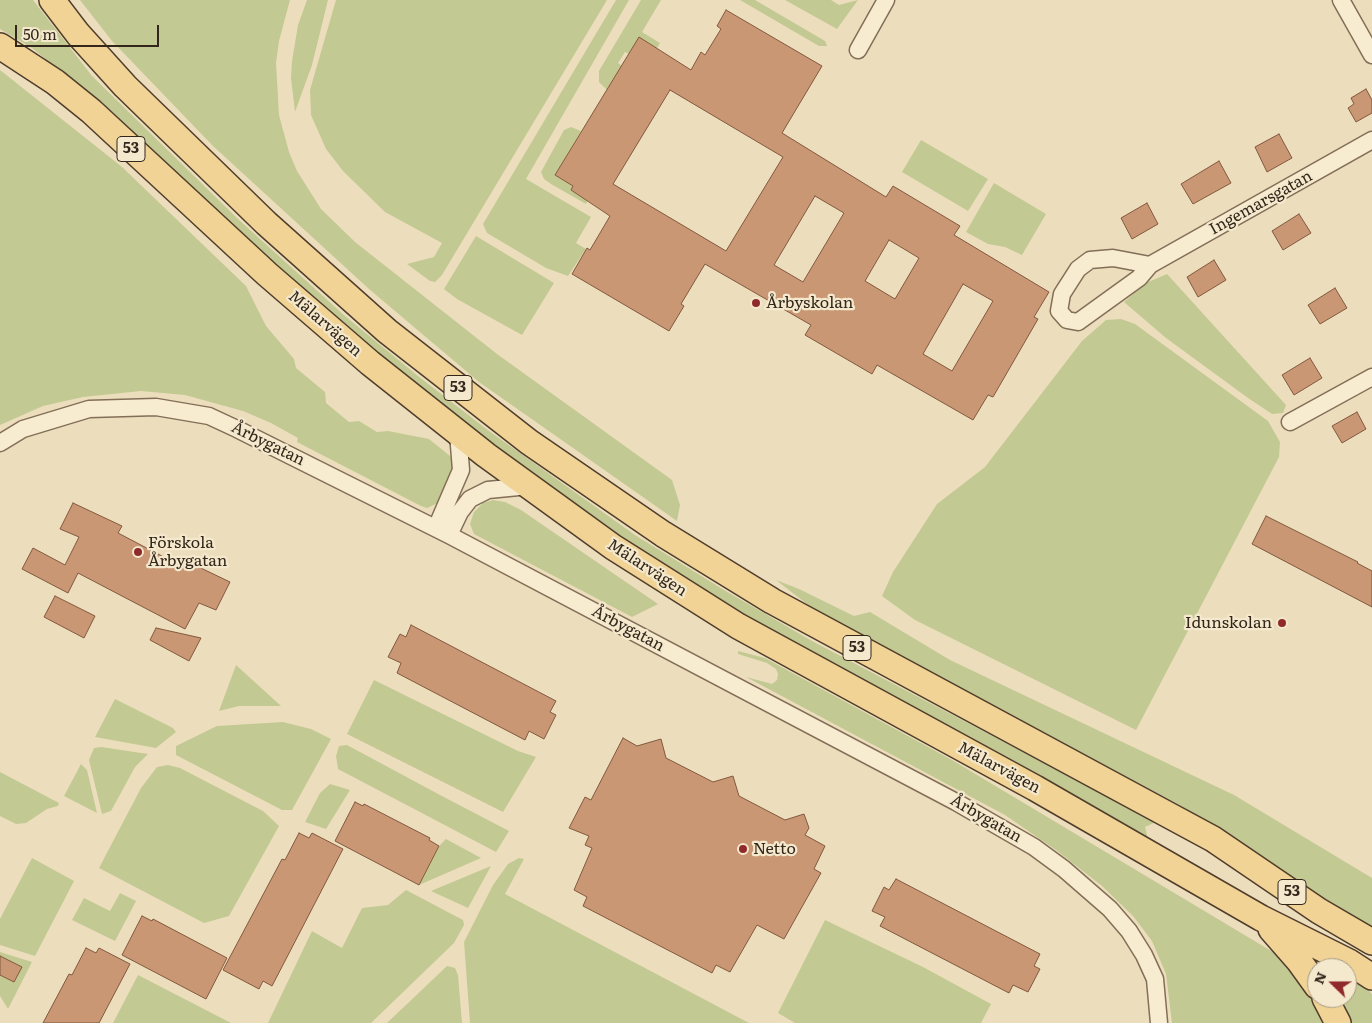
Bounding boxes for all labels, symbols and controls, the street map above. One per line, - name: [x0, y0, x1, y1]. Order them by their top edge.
- scale bar: [18, 15, 161, 47]
- text: 50 m: [23, 22, 57, 45]
- road number: 53: [117, 136, 145, 162]
- street label: Ingemarsgatan: [1206, 167, 1316, 239]
- street label: Mälarvägen: [284, 287, 366, 361]
- place label: Årbyskolan: [766, 293, 853, 313]
- marker: Årbyskolan: [750, 297, 762, 309]
- road number: 53: [444, 376, 472, 400]
- street label: Årbygatan: [228, 418, 308, 470]
- place label: Förskola Årbygatan: [148, 533, 227, 571]
- street label: Mälarvägen: [604, 535, 690, 601]
- marker: Förskola Årbygatan: [132, 546, 144, 558]
- street label: Årbygatan: [588, 602, 668, 656]
- place label: Idunskolan: [1185, 613, 1272, 633]
- marker: Idunskolan: [1276, 617, 1288, 629]
- road number: 53: [843, 636, 871, 660]
- street label: Mälarvägen: [954, 738, 1044, 798]
- street label: Årbygatan: [947, 791, 1025, 847]
- place label: Netto: [753, 839, 796, 859]
- marker: Netto: [737, 843, 749, 855]
- road number: 53: [1278, 880, 1306, 904]
- north arrow: [1307, 958, 1357, 1008]
- text: N: [1308, 969, 1330, 987]

